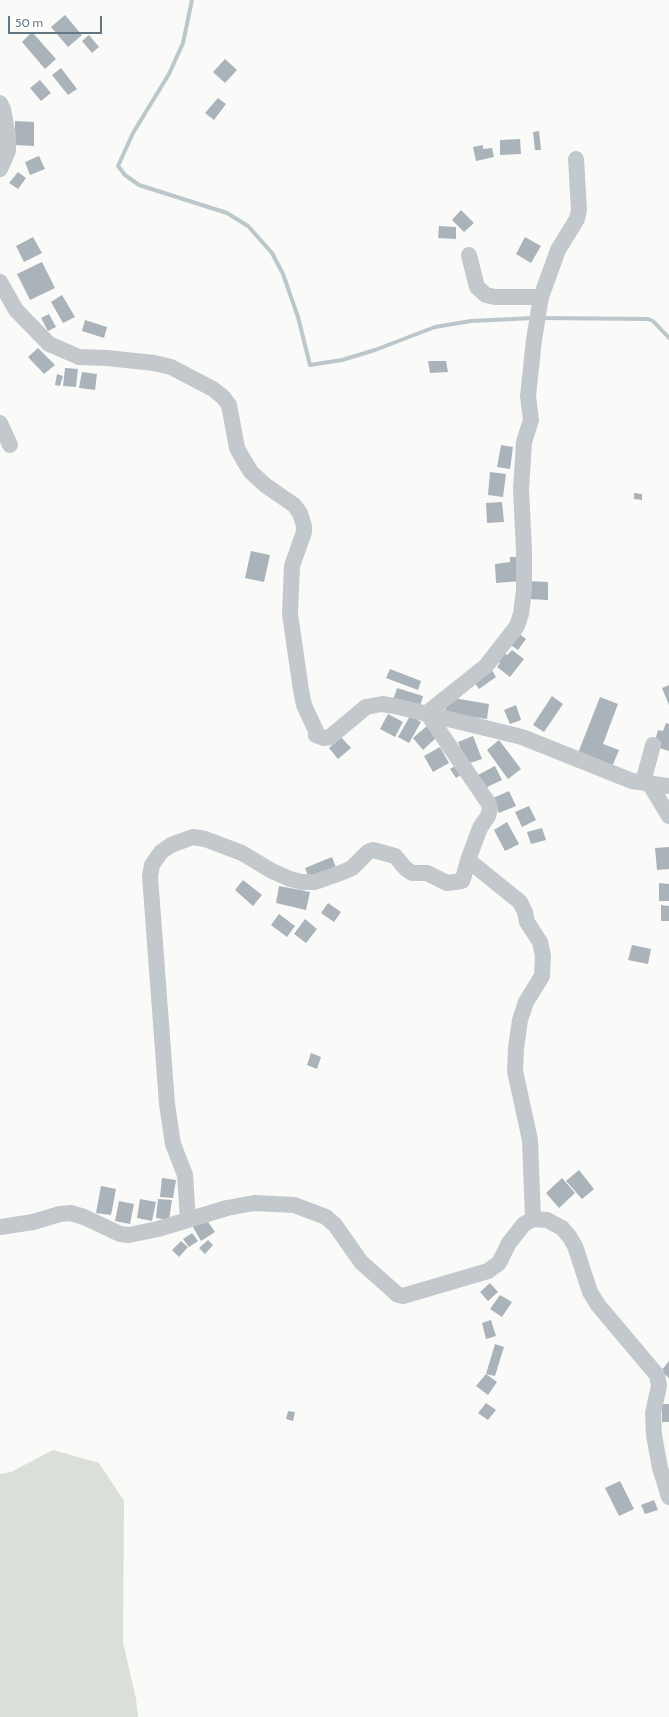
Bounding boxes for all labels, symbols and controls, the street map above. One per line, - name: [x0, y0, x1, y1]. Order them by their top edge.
- scale bar: [10, 8, 104, 34]
- text: 50 m: [15, 15, 43, 30]

